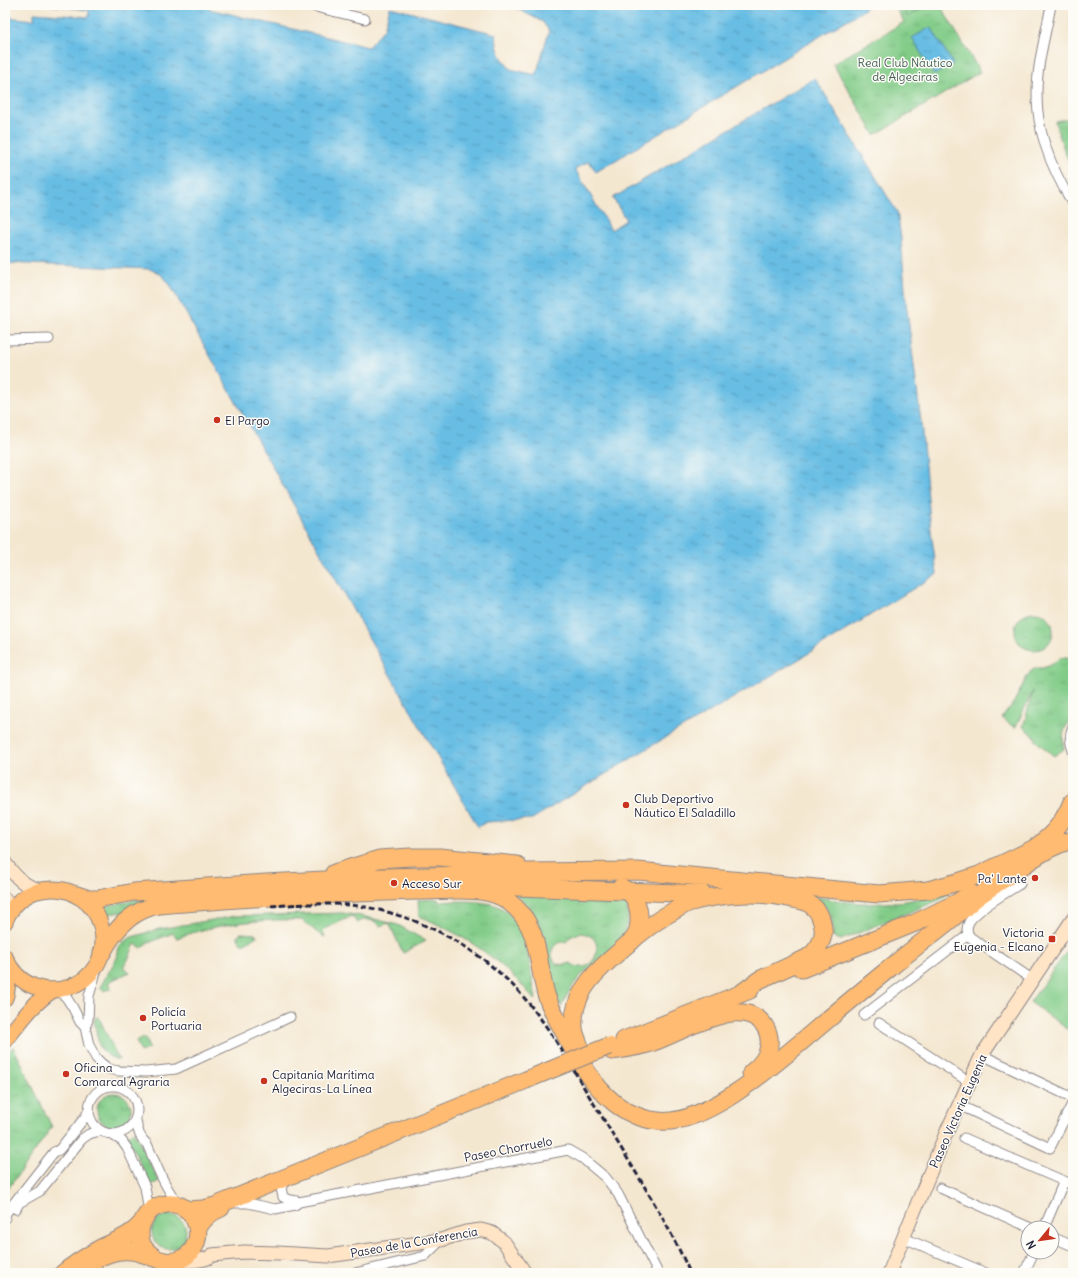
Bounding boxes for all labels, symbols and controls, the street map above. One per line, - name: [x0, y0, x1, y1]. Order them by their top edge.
- park label: Real Club Náutico de Algeciras: [858, 55, 953, 84]
- place label: El Pargo: [225, 413, 270, 428]
- marker: El Pargo: [212, 415, 222, 425]
- place label: Club Deportivo Náutico El Saladillo: [634, 791, 736, 820]
- marker: Club Deportivo Náutico El Saladillo: [621, 800, 631, 810]
- place label: Pa' Lante: [978, 871, 1027, 886]
- marker: Pa' Lante: [1030, 873, 1040, 883]
- place label: Acceso Sur: [402, 876, 462, 891]
- marker: Acceso Sur: [389, 878, 399, 888]
- place label: Victoria Eugenia - Elcano: [953, 925, 1044, 954]
- marker: Victoria Eugenia - Elcano: [1047, 934, 1057, 944]
- place label: Policía Portuaria: [151, 1004, 202, 1033]
- marker: Policía Portuaria: [138, 1013, 148, 1023]
- street label: Paseo Victoria Eugenia: [926, 1052, 990, 1170]
- place label: Oficina Comarcal Agraria: [74, 1060, 170, 1089]
- place label: Capitanía Marítima Algeciras-La Línea: [272, 1067, 375, 1096]
- marker: Oficina Comarcal Agraria: [61, 1069, 71, 1079]
- marker: Capitanía Marítima Algeciras-La Línea: [259, 1076, 269, 1086]
- street label: Paseo Chorruelo: [463, 1133, 554, 1165]
- north arrow: [1020, 1220, 1060, 1260]
- street label: Paseo de la Conferencia: [349, 1223, 479, 1261]
- text: N: [1023, 1238, 1039, 1252]

